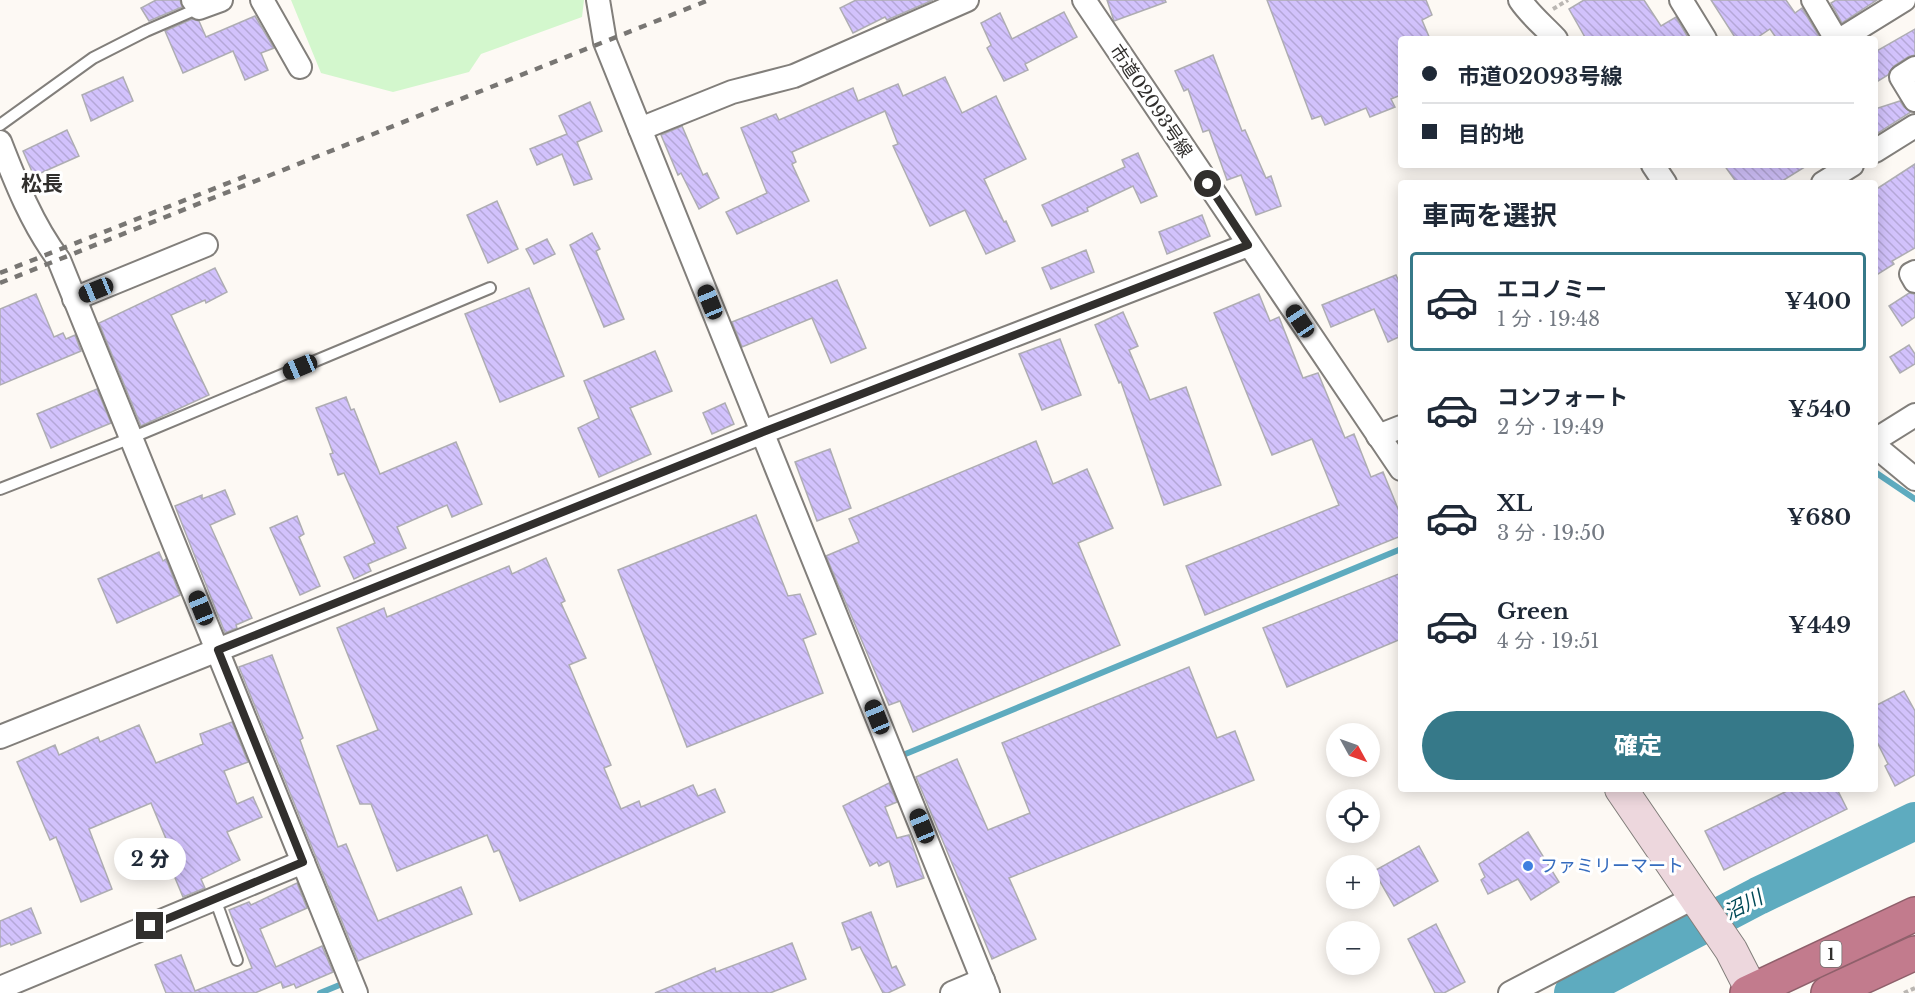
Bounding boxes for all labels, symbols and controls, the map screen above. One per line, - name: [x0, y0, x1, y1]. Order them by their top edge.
- street label: 市道02093号線: [1105, 40, 1197, 162]
- text: 市道02093号線: [1458, 63, 1622, 90]
- text: 目的地: [1458, 121, 1524, 148]
- route start: [1194, 170, 1221, 197]
- district label: 松長: [21, 171, 63, 197]
- text: 車両を選択: [1422, 199, 1557, 232]
- car: [76, 275, 116, 305]
- icon: car: [1425, 275, 1479, 329]
- text: エコノミー: [1497, 276, 1607, 303]
- car: [695, 282, 725, 322]
- text: ¥400: [1784, 288, 1851, 315]
- car: [1282, 301, 1318, 341]
- text: 1 分 · 19:48: [1497, 307, 1600, 331]
- car: [280, 352, 320, 382]
- icon: car: [1425, 383, 1479, 437]
- text: コンフォート: [1497, 384, 1628, 411]
- text: ¥540: [1788, 396, 1851, 423]
- text: 2 分 · 19:49: [1497, 415, 1604, 439]
- text: XL: [1497, 490, 1532, 517]
- icon: car: [1425, 491, 1479, 545]
- text: ¥680: [1787, 504, 1851, 531]
- text: 3 分 · 19:50: [1497, 521, 1605, 545]
- car: [186, 588, 216, 628]
- text: Green: [1497, 598, 1569, 625]
- icon: car: [1425, 599, 1479, 653]
- text: ¥449: [1788, 612, 1851, 639]
- text: 4 分 · 19:51: [1497, 629, 1599, 653]
- car: [862, 697, 892, 737]
- button: 確定: [1422, 711, 1854, 780]
- north arrow: [1326, 723, 1380, 777]
- map controls: [1326, 723, 1380, 975]
- button: locate: [1326, 789, 1380, 843]
- car: [907, 806, 937, 846]
- callout: 2 分: [114, 839, 186, 881]
- text: 2 分: [131, 847, 169, 871]
- button: +: [1326, 855, 1380, 909]
- place label: ファミリーマート: [1540, 855, 1684, 877]
- marker: ファミリーマート: [1521, 859, 1535, 873]
- water label: 沼川: [1720, 884, 1768, 925]
- route end: [136, 912, 163, 939]
- button: −: [1326, 921, 1380, 975]
- road number: 1: [1820, 941, 1842, 967]

